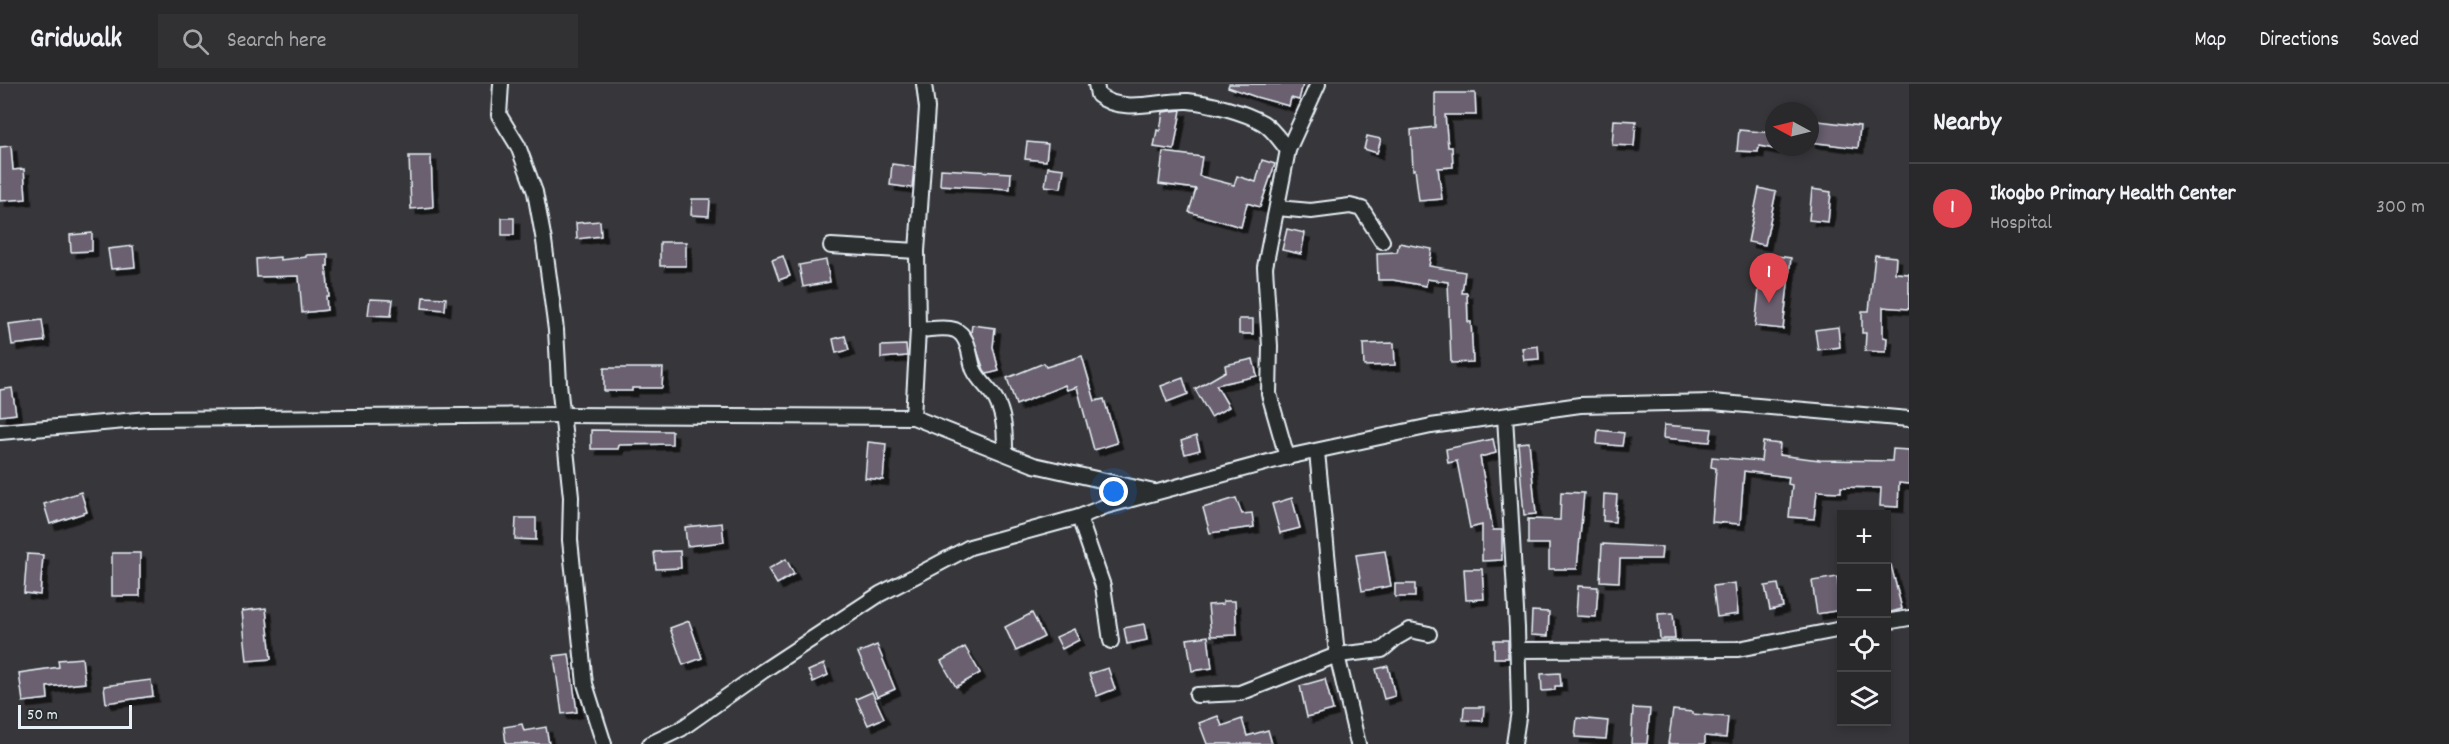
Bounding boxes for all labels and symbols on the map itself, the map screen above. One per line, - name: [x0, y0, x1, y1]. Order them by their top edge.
- north arrow: [1765, 102, 1819, 156]
- pin: 1: [1750, 254, 1788, 303]
- your location: [1099, 477, 1128, 506]
- scale bar: [18, 702, 132, 730]

